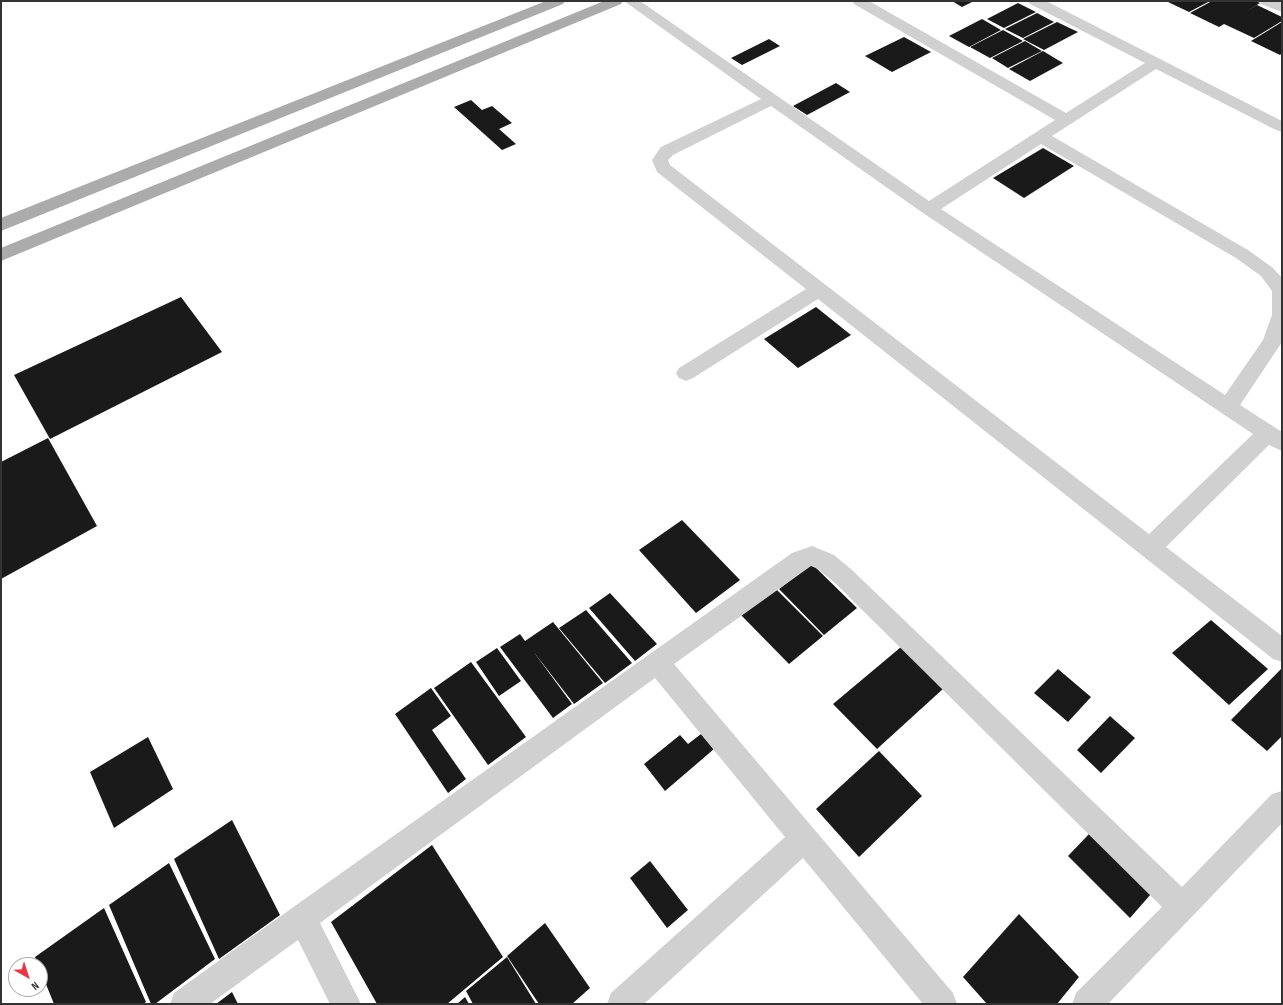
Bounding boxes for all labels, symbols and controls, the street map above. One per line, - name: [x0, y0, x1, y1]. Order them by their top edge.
- north arrow: [8, 957, 48, 997]
- text: N: [29, 979, 42, 993]

